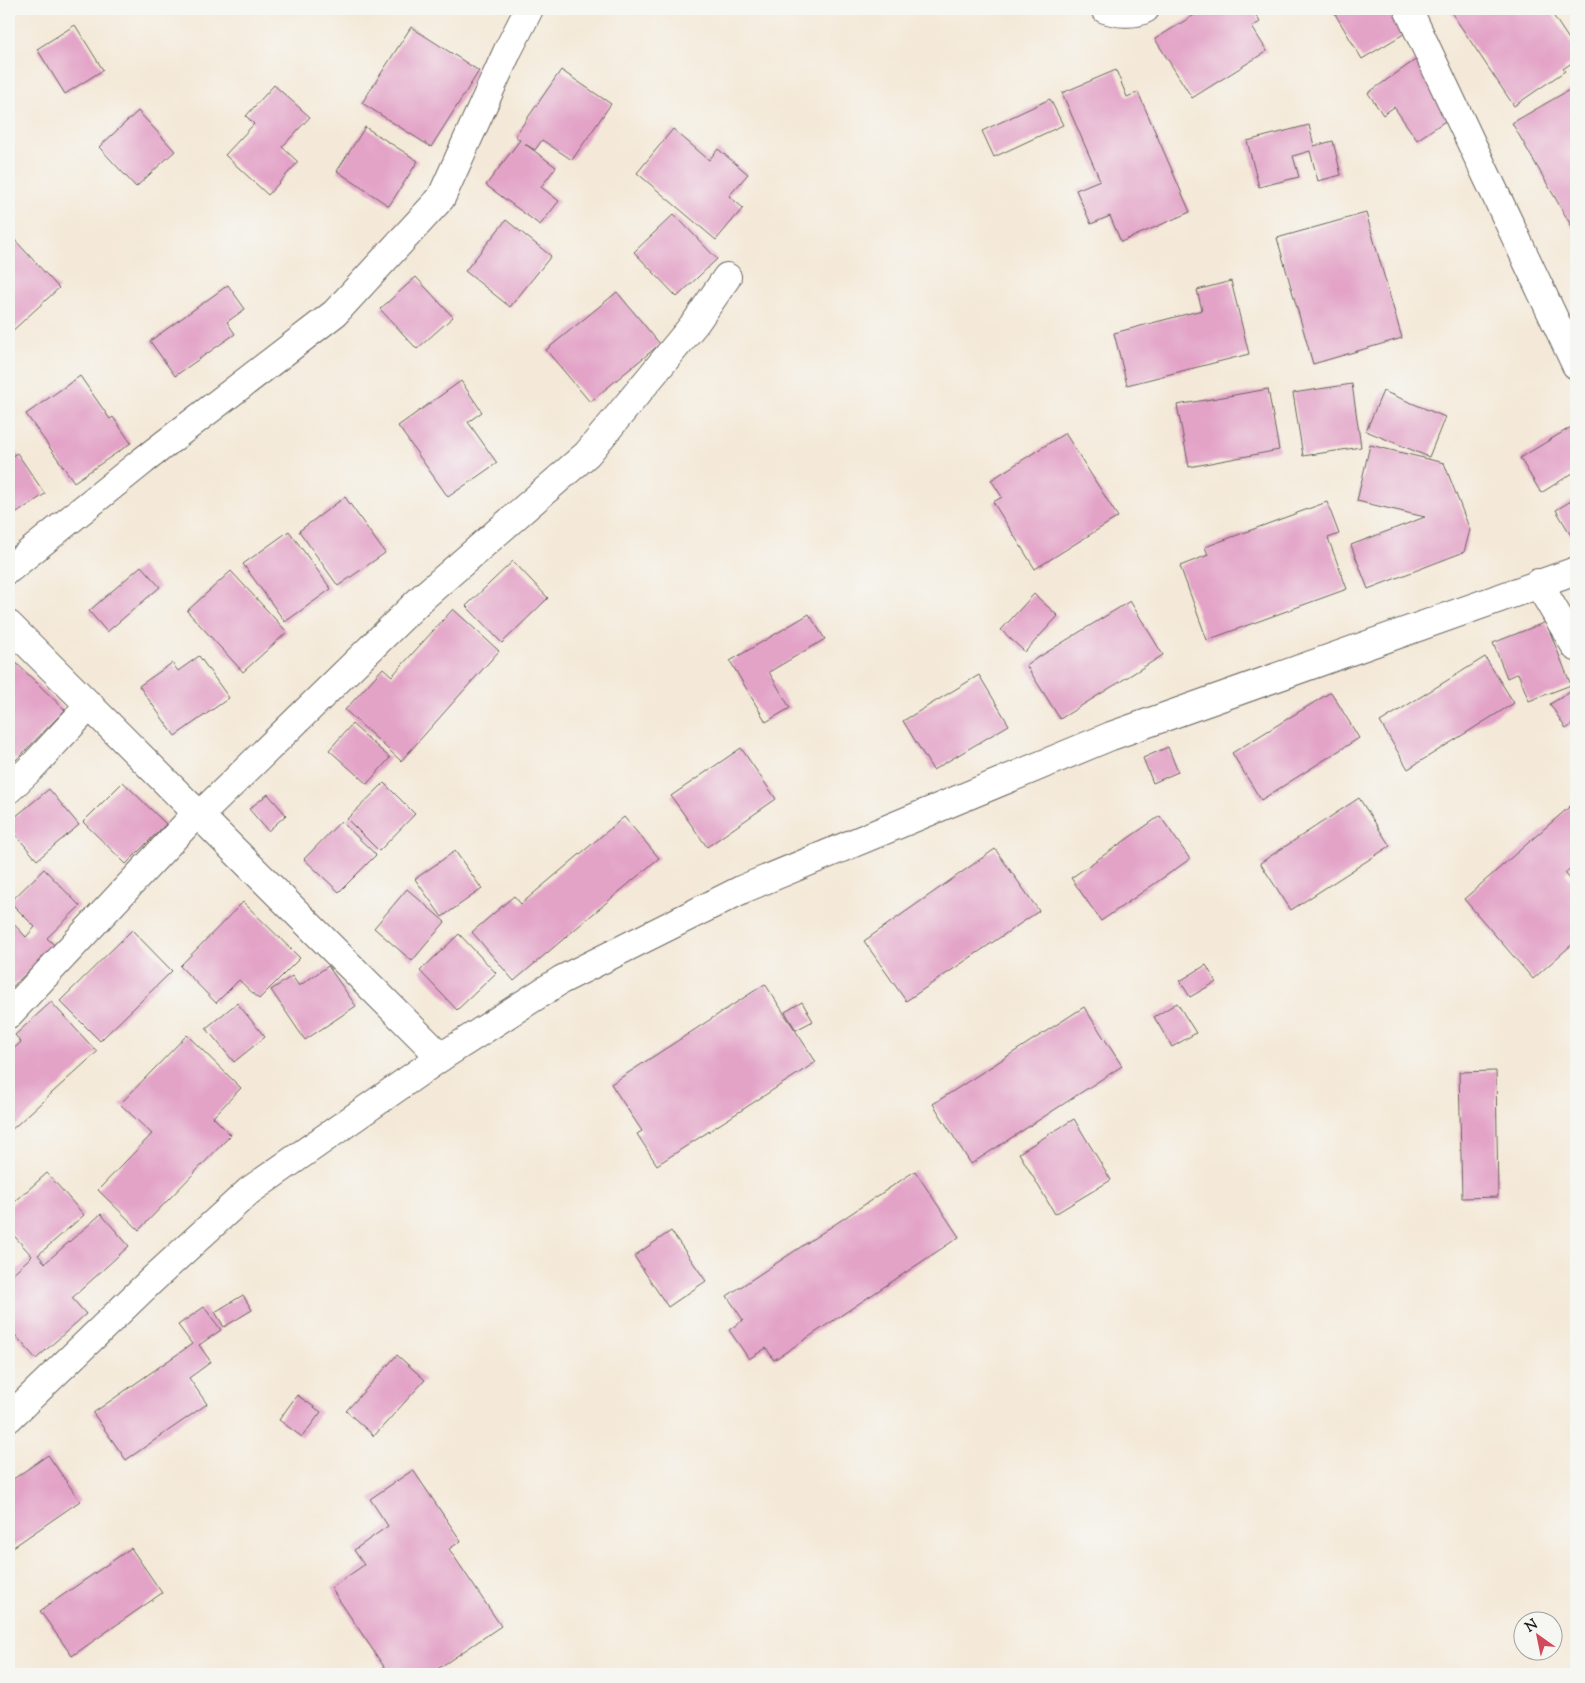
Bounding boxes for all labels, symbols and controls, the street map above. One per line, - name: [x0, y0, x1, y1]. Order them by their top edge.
- north arrow: [1512, 1610, 1562, 1660]
- text: N: [1522, 1615, 1542, 1638]

